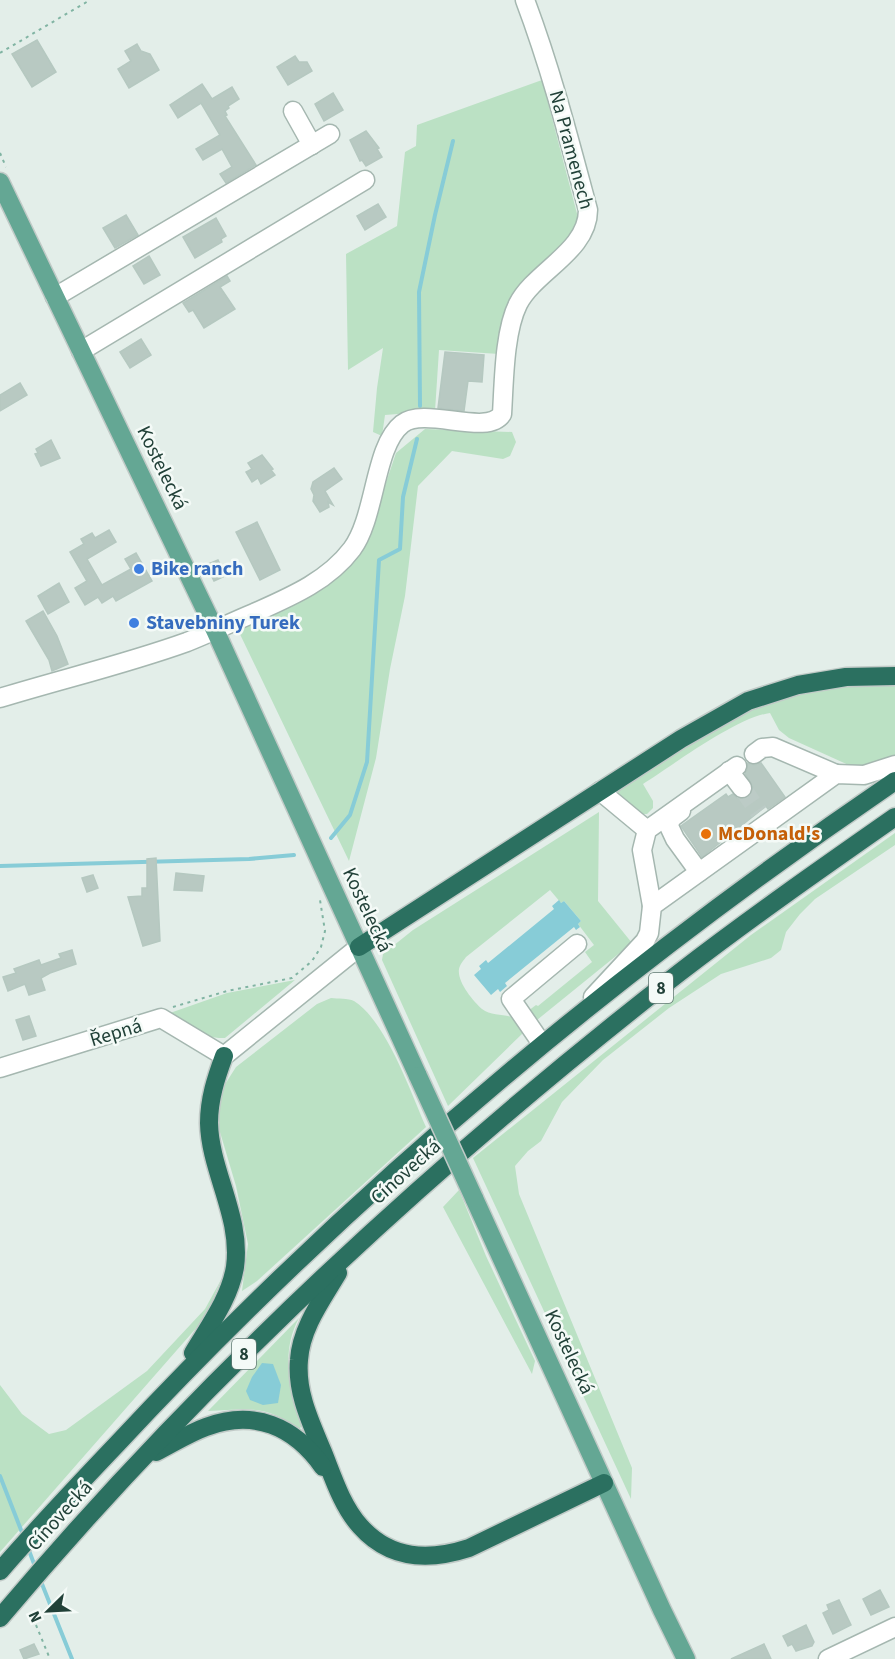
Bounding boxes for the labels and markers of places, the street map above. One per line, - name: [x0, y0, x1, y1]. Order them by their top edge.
- place label: Bike ranch: [151, 555, 244, 583]
- marker: Bike ranch: [132, 562, 146, 576]
- place label: Stavebniny Turek: [146, 609, 300, 637]
- marker: Stavebniny Turek: [127, 616, 141, 630]
- place label: McDonald's: [718, 820, 820, 848]
- marker: McDonald's: [699, 827, 713, 841]

